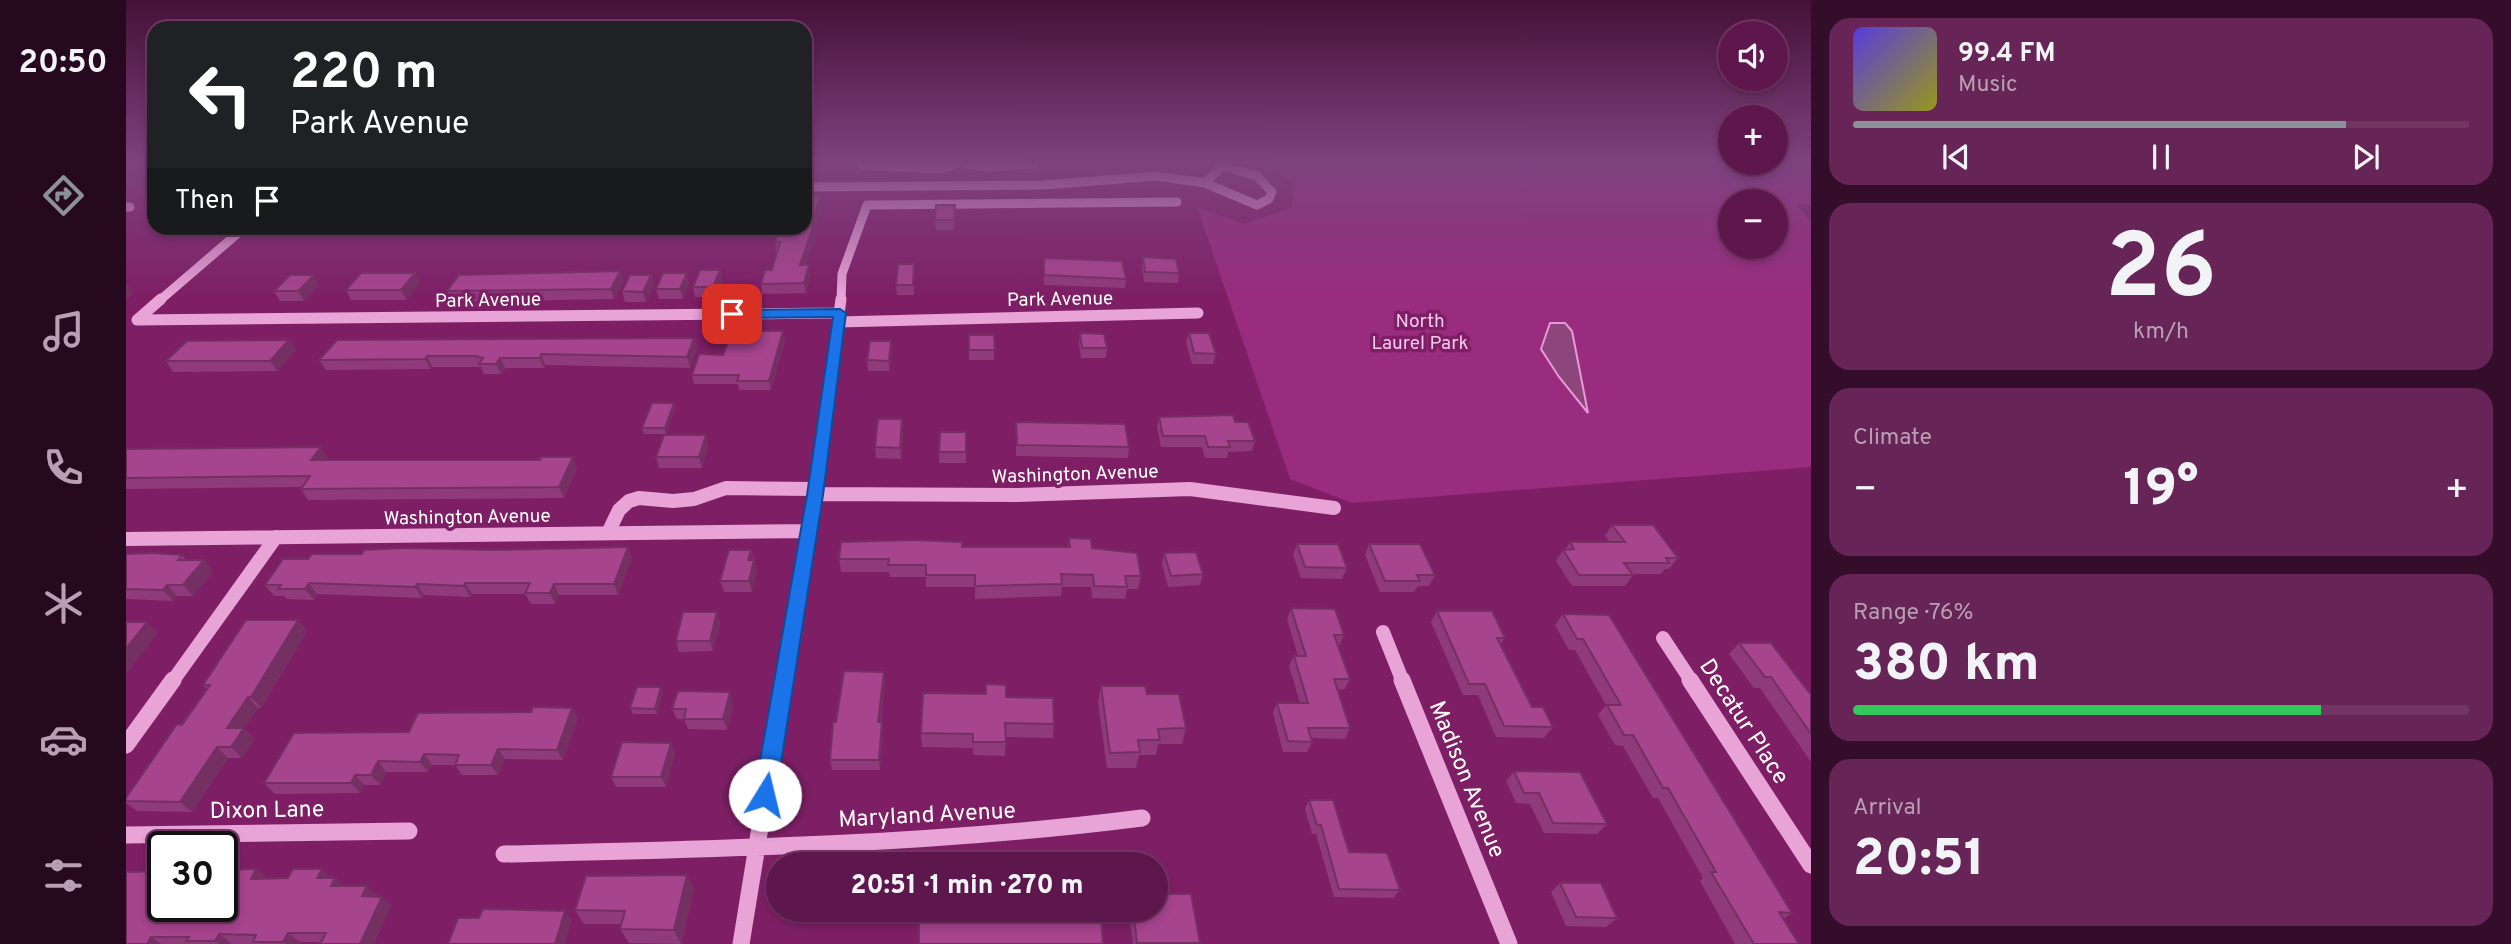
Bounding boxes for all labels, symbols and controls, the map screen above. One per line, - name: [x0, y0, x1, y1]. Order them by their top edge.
- map controls: [1718, 21, 1788, 259]
- button: sound: [1718, 21, 1788, 91]
- text: 99.4 FM: [1958, 38, 2055, 71]
- text: 20:50: [19, 44, 107, 84]
- text: 220 m: [290, 44, 437, 106]
- icon: left: [175, 49, 266, 140]
- text: Music: [1958, 71, 2018, 100]
- text: Park Avenue: [290, 105, 469, 145]
- button: +: [1718, 105, 1788, 175]
- icon: previous: [1937, 138, 1975, 176]
- icon: pause: [2142, 138, 2180, 176]
- icon: next: [2347, 138, 2385, 176]
- icon: directions: [39, 171, 88, 220]
- icon: arrive: [248, 182, 286, 220]
- text: Then: [175, 185, 234, 218]
- button: −: [1718, 189, 1788, 259]
- text: 26: [2105, 215, 2217, 330]
- pin: [702, 284, 762, 344]
- street label: Park Avenue: [1007, 287, 1113, 313]
- street label: Park Avenue: [435, 288, 541, 314]
- icon: arrive: [713, 295, 751, 333]
- icon: music: [39, 307, 88, 356]
- park label: North Laurel Park: [1371, 310, 1469, 356]
- text: km/h: [2133, 318, 2189, 347]
- text: Climate: [1853, 424, 1932, 453]
- icon: phone: [39, 443, 88, 492]
- text: 19°: [2123, 458, 2199, 524]
- street label: Washington Avenue: [991, 460, 1159, 490]
- text: −: [1853, 467, 1878, 516]
- text: +: [2444, 467, 2469, 516]
- street label: Washington Avenue: [383, 505, 551, 531]
- icon: climate: [39, 579, 88, 628]
- text: Range · 76%: [1853, 599, 1973, 628]
- text: 380 km: [1853, 633, 2040, 699]
- street label: Decatur Place: [1692, 654, 1794, 791]
- street label: Madison Avenue: [1421, 697, 1510, 863]
- icon: car: [39, 715, 88, 764]
- position arrow: [728, 758, 802, 832]
- text: Arrival: [1853, 794, 1922, 823]
- street label: Dixon Lane: [209, 796, 325, 827]
- street label: Maryland Avenue: [838, 797, 1017, 836]
- text: 20:51: [1853, 828, 1985, 894]
- speed limit sign: 30: [147, 831, 238, 922]
- icon: filters: [39, 851, 88, 900]
- text: 20:51 · 1 min · 270 m: [851, 870, 1083, 903]

